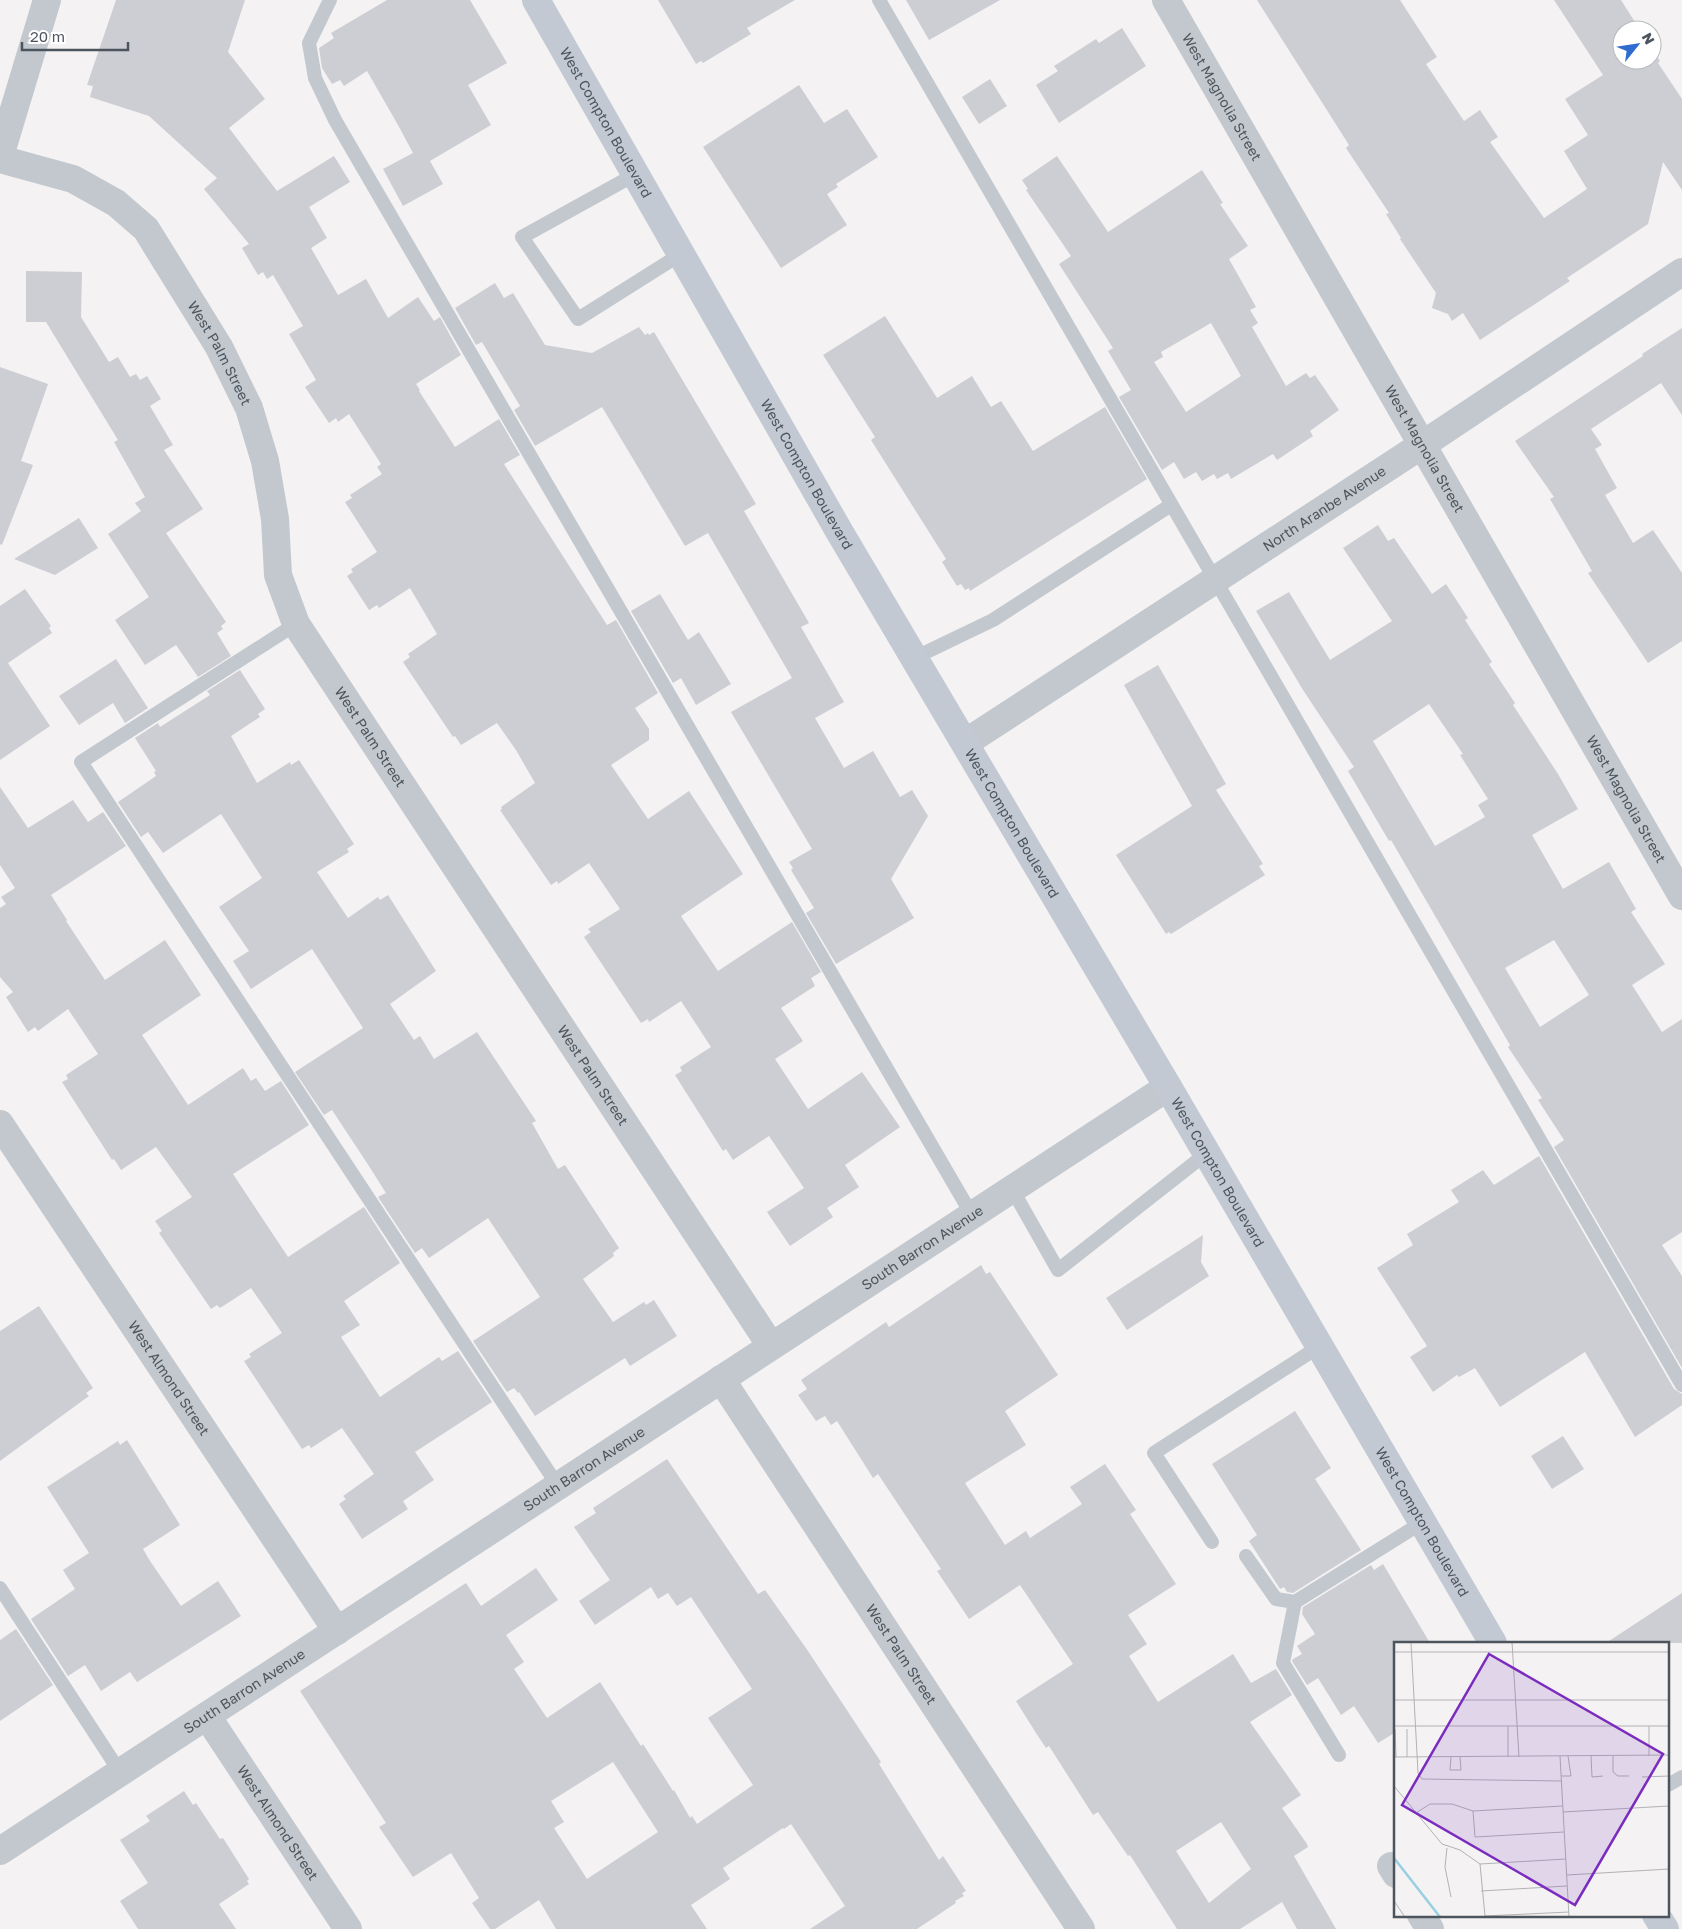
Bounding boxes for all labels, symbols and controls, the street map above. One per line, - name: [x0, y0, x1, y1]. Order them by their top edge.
- scale bar: [22, 20, 129, 52]
- north arrow: [1612, 20, 1662, 70]
- text: 20 m: [30, 27, 65, 45]
- text: N: [1639, 29, 1659, 47]
- street label: West Magnolia Street: [1179, 30, 1266, 164]
- street label: West Compton Boulevard: [557, 44, 656, 200]
- street label: West Palm Street: [185, 298, 255, 408]
- street label: West Magnolia Street: [1382, 382, 1468, 515]
- street label: West Compton Boulevard: [757, 396, 857, 552]
- street label: North Aranbe Avenue: [1259, 462, 1389, 555]
- street label: West Palm Street: [332, 683, 410, 790]
- street label: West Magnolia Street: [1583, 732, 1670, 866]
- street label: West Compton Boulevard: [962, 745, 1063, 901]
- street label: West Palm Street: [554, 1022, 632, 1128]
- street label: West Compton Boulevard: [1168, 1094, 1269, 1250]
- street label: South Barron Avenue: [858, 1201, 986, 1293]
- street label: West Almond Street: [125, 1317, 213, 1438]
- street label: South Barron Avenue: [520, 1423, 648, 1514]
- street label: West Compton Boulevard: [1372, 1444, 1473, 1599]
- street label: West Palm Street: [863, 1601, 941, 1707]
- inset map: [1394, 1642, 1670, 1916]
- street label: South Barron Avenue: [180, 1645, 308, 1737]
- street label: West Almond Street: [234, 1762, 322, 1883]

